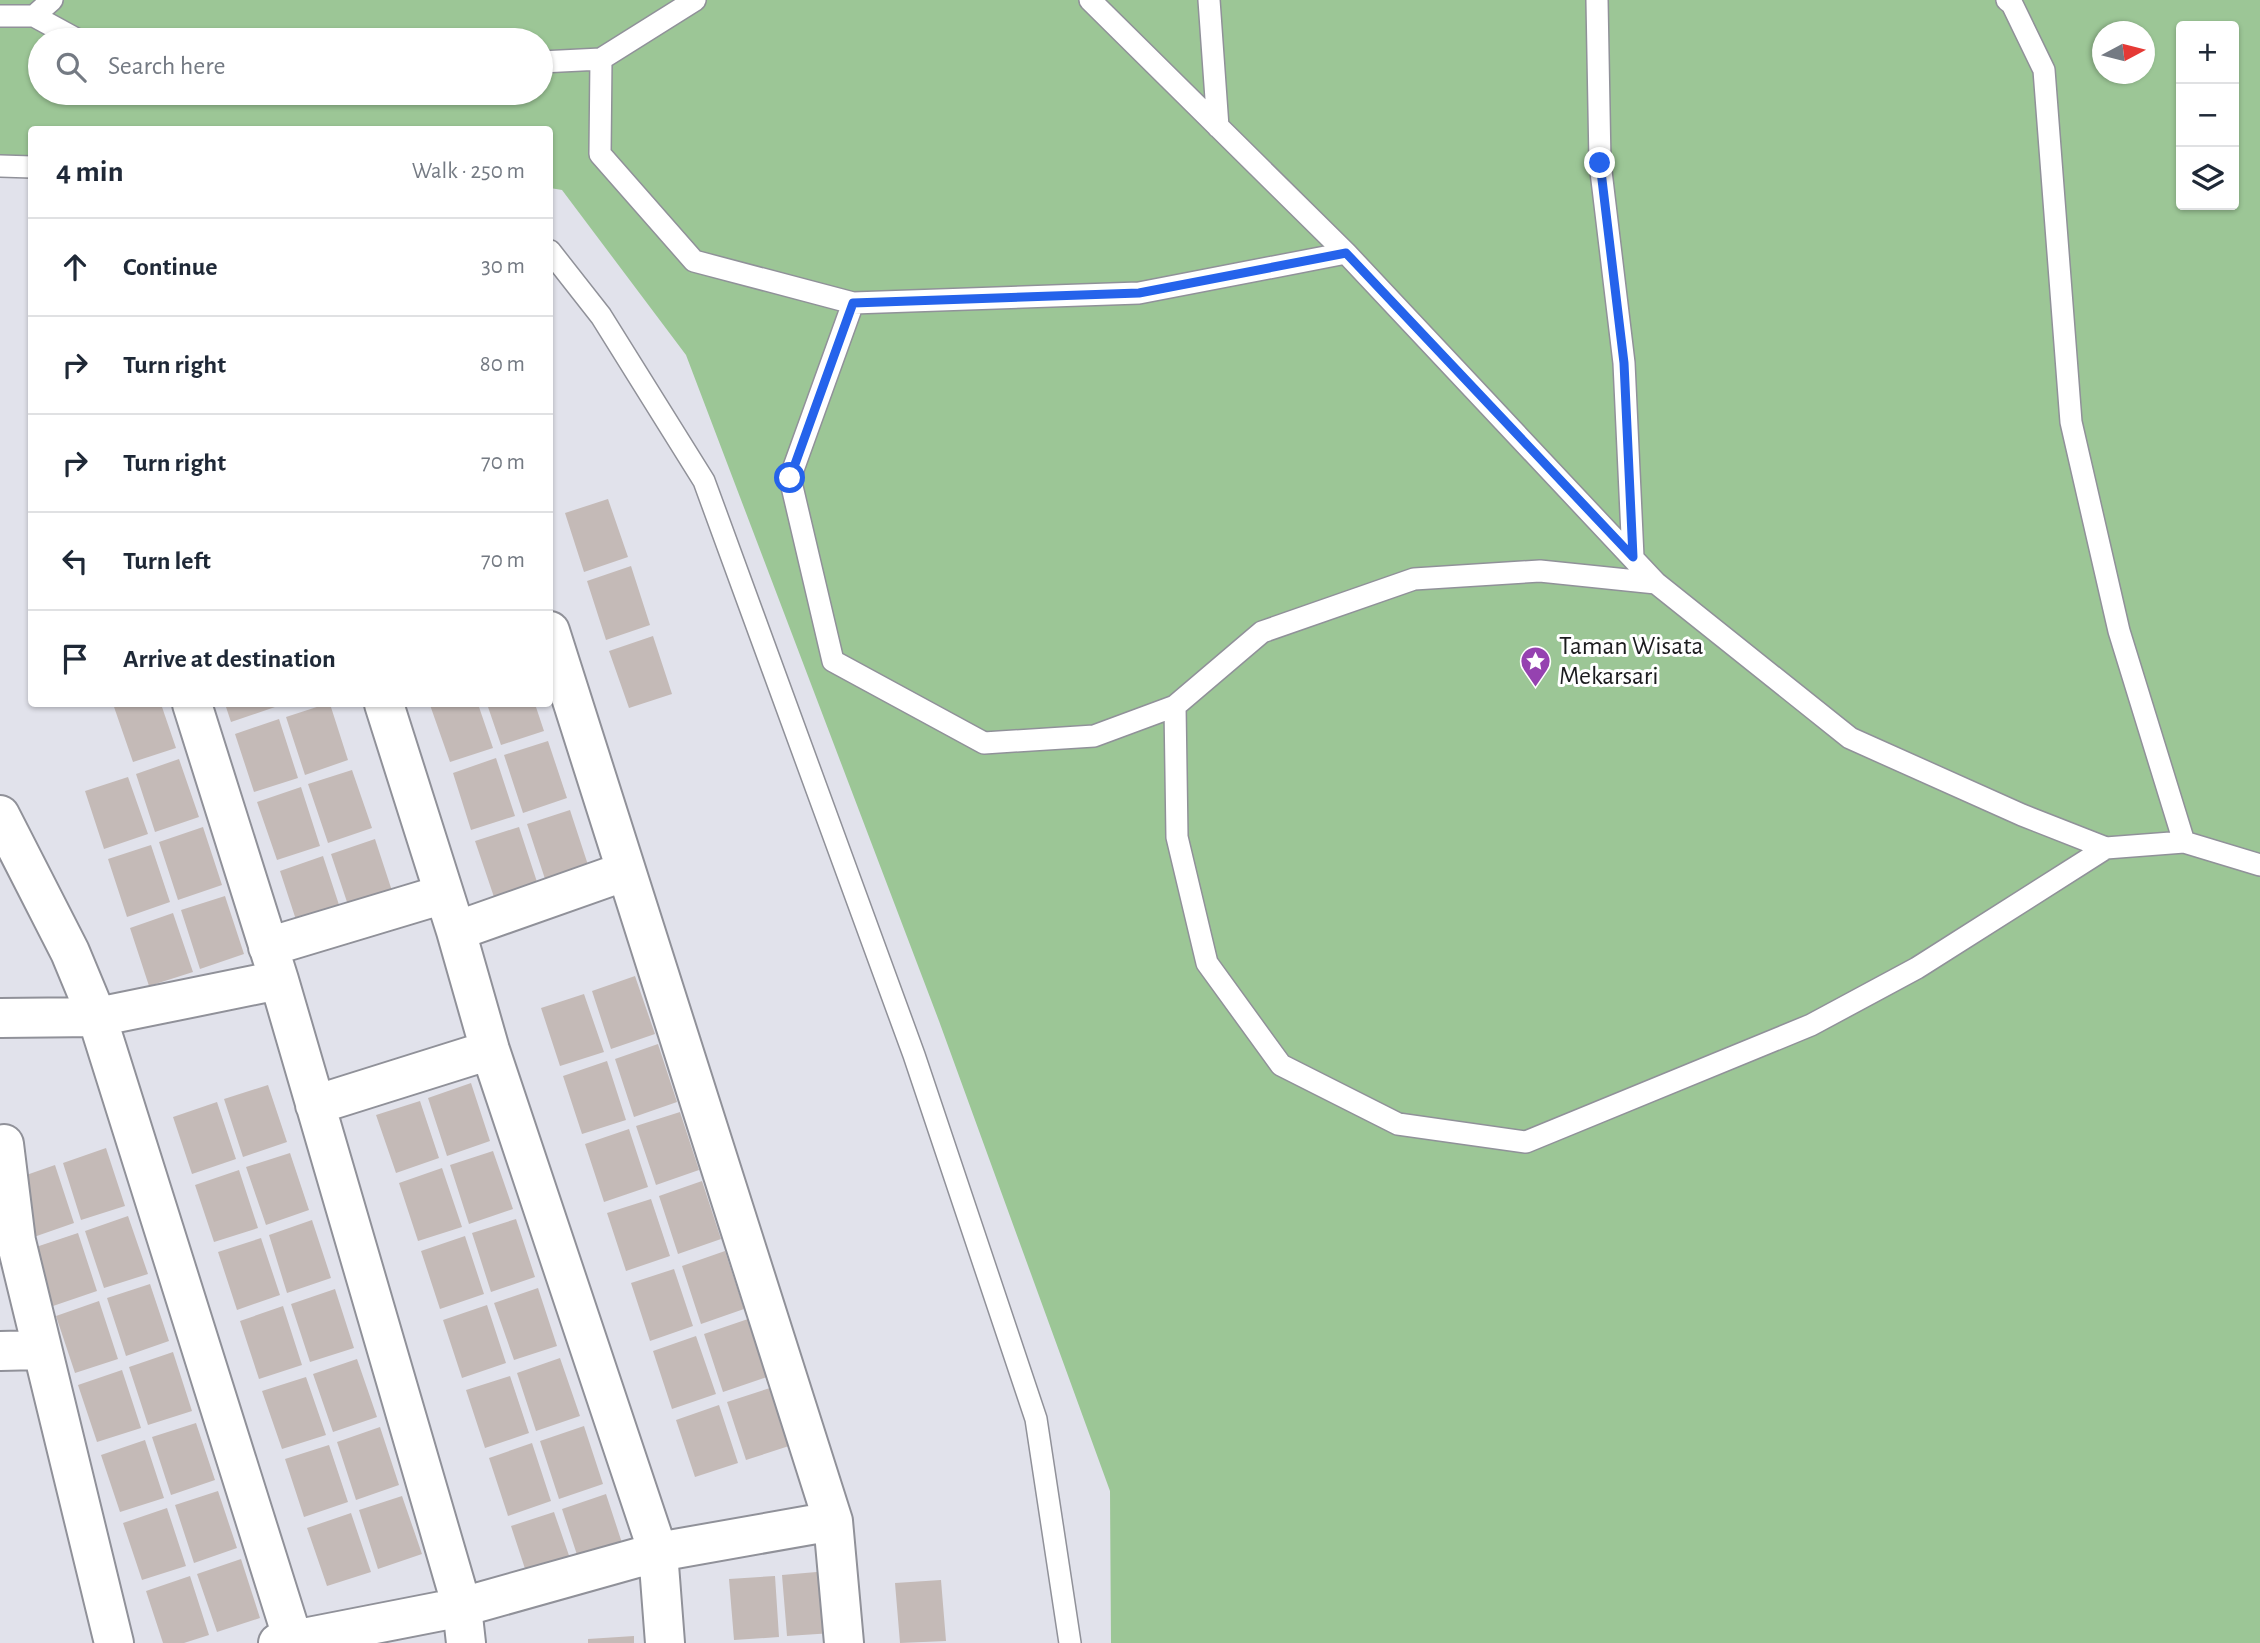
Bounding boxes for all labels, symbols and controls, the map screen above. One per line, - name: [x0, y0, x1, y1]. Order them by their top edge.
- north arrow: [2092, 21, 2155, 84]
- map controls: [2176, 21, 2239, 210]
- button: +: [2176, 21, 2239, 84]
- search box: [28, 28, 553, 105]
- icon: search: [52, 48, 90, 86]
- text: Search here: [108, 53, 226, 79]
- button: −: [2176, 84, 2239, 147]
- route end: [1584, 147, 1615, 178]
- button: layers: [2176, 147, 2239, 210]
- text: 4 min: [56, 157, 124, 187]
- text: Walk · 250 m: [412, 160, 525, 183]
- icon: ahead: [56, 248, 94, 286]
- text: Continue: [123, 254, 218, 280]
- text: 30 m: [481, 255, 525, 278]
- icon: right: [56, 346, 94, 384]
- text: Turn right: [123, 352, 226, 378]
- text: 80 m: [480, 353, 525, 376]
- icon: right: [56, 444, 94, 482]
- text: Turn right: [123, 450, 226, 476]
- text: 70 m: [481, 451, 525, 474]
- route start: [774, 462, 805, 493]
- icon: left: [56, 542, 94, 580]
- text: Turn left: [123, 548, 211, 574]
- text: 70 m: [481, 549, 525, 572]
- place label: Taman Wisata Mekarsari: [1559, 633, 1703, 689]
- icon: arrive: [56, 640, 94, 678]
- place icon: Taman Wisata Mekarsari: [1519, 644, 1553, 688]
- text: Arrive at destination: [123, 646, 336, 672]

